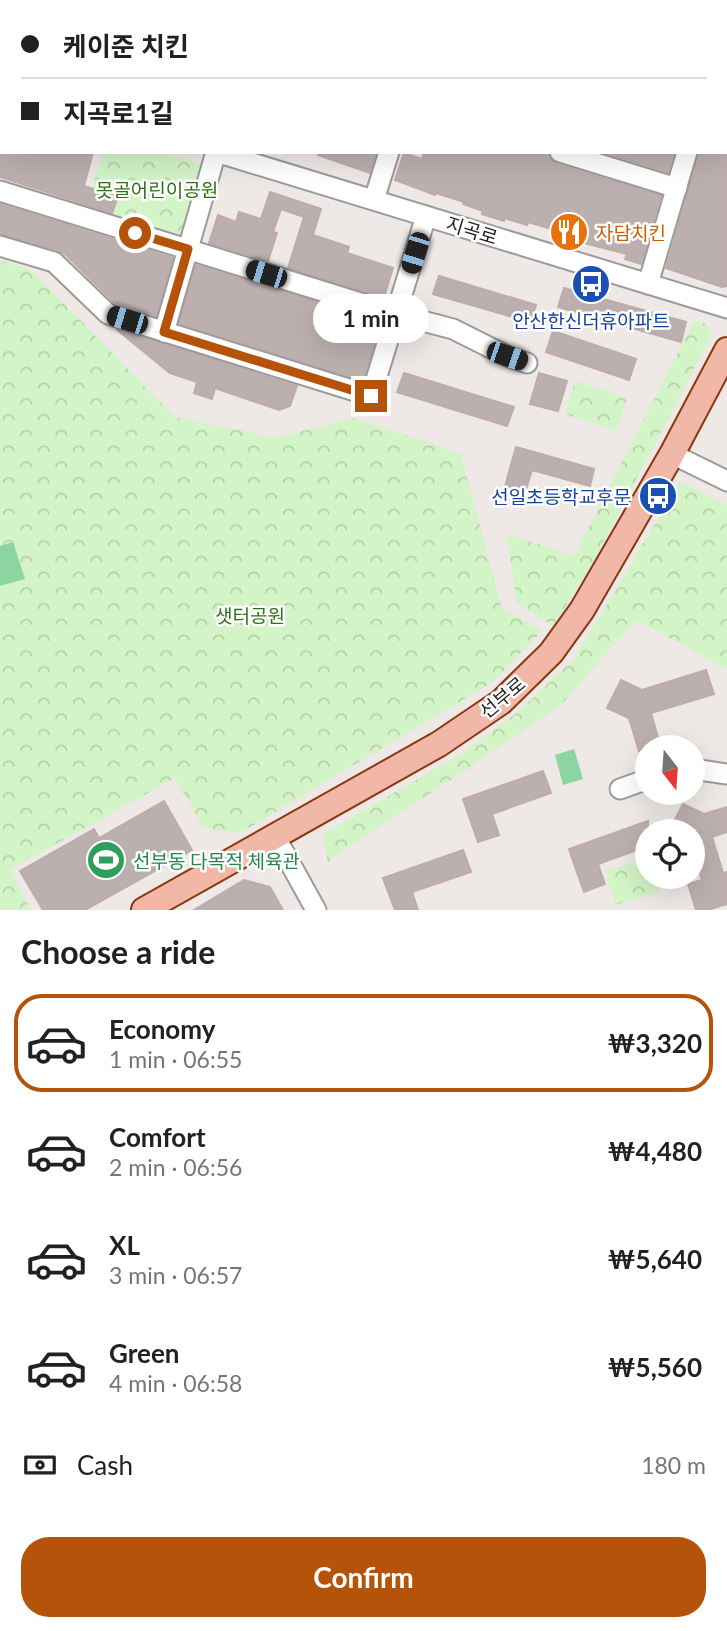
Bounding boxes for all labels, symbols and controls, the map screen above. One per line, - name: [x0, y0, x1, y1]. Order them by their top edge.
- text: 케이준 치킨: [63, 30, 189, 62]
- text: 지곡로1길: [63, 97, 174, 129]
- park label: 못골어린이공원: [96, 178, 218, 201]
- street label: 지곡로: [444, 211, 500, 249]
- restaurant icon: 자담치킨: [548, 211, 590, 253]
- route start: [119, 217, 151, 249]
- place label: 자담치킨: [596, 221, 666, 244]
- car: [399, 230, 432, 276]
- car: [243, 258, 290, 290]
- bus stop icon: 안산한신더휴아파트: [570, 263, 612, 305]
- callout: 1 min: [313, 294, 429, 344]
- car: [104, 304, 151, 336]
- text: 1 min: [342, 304, 400, 332]
- place label: 안산한신더휴아파트: [512, 309, 670, 332]
- car: [484, 339, 531, 373]
- route end: [355, 380, 387, 412]
- bus stop icon: 선일초등학교후문: [637, 475, 679, 517]
- place label: 선일초등학교후문: [491, 485, 631, 508]
- park label: 샛터공원: [215, 604, 285, 627]
- street label: 선부로: [475, 671, 529, 723]
- north arrow: [635, 735, 705, 805]
- map controls: [635, 735, 705, 889]
- button: locate: [635, 819, 705, 889]
- sports icon: 선부동 다목적 체육관: [85, 839, 127, 881]
- place label: 선부동 다목적 체육관: [133, 849, 300, 872]
- text: Choose a ride: [21, 932, 215, 971]
- icon: car: [25, 1012, 88, 1075]
- text: Economy: [109, 1013, 215, 1045]
- text: ₩3,320: [608, 1027, 702, 1059]
- text: 1 min · 06:55: [109, 1045, 242, 1073]
- icon: car: [25, 1120, 88, 1183]
- text: Comfort: [109, 1121, 206, 1153]
- text: ₩4,480: [608, 1135, 702, 1167]
- text: 2 min · 06:56: [109, 1153, 242, 1181]
- icon: car: [25, 1228, 88, 1291]
- text: XL: [109, 1229, 140, 1261]
- text: ₩5,640: [608, 1243, 702, 1275]
- text: 3 min · 06:57: [109, 1261, 242, 1289]
- icon: car: [25, 1336, 88, 1399]
- text: Green: [109, 1337, 179, 1369]
- text: ₩5,560: [608, 1351, 702, 1383]
- text: 4 min · 06:58: [109, 1369, 242, 1397]
- icon: cash: [21, 1446, 59, 1484]
- text: Cash: [77, 1449, 133, 1481]
- text: 180 m: [641, 1451, 706, 1479]
- button: Confirm: [21, 1537, 706, 1617]

